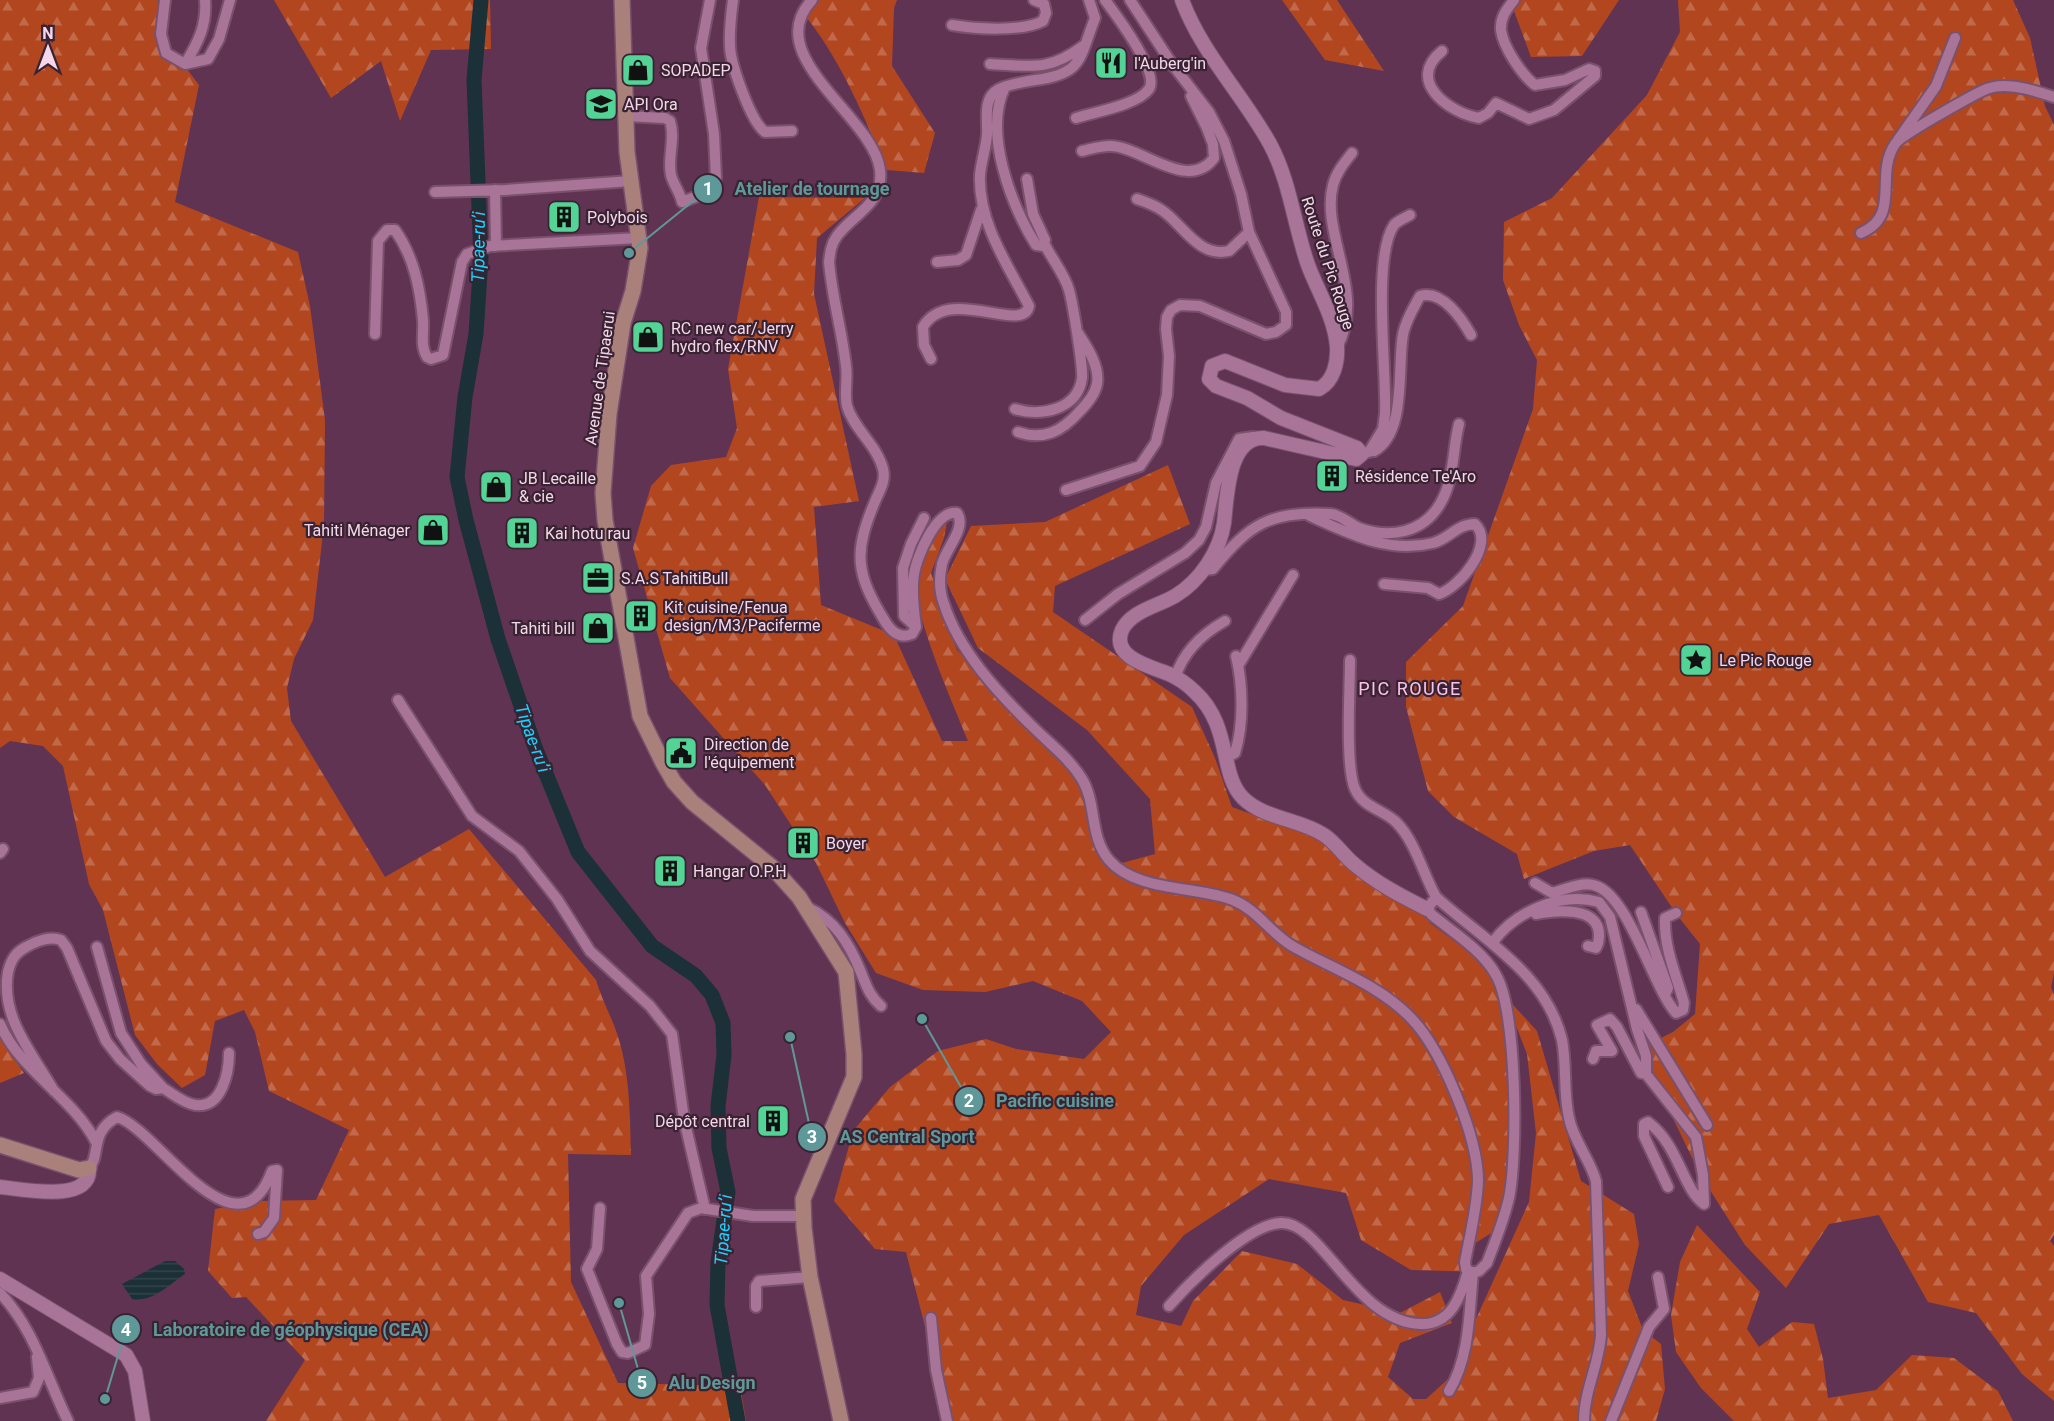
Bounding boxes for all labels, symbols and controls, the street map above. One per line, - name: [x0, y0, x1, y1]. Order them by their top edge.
- north arrow: [18, 18, 78, 78]
- text: N: [42, 24, 54, 43]
- restaurant icon: l'Auberg'in: [1093, 45, 1129, 81]
- shop icon: SOPADEP: [620, 52, 656, 88]
- place label: l'Auberg'in: [1134, 54, 1206, 73]
- place label: SOPADEP: [661, 61, 731, 80]
- school or university icon: API Ora: [583, 86, 619, 122]
- place label: API Ora: [624, 95, 678, 114]
- callout: Atelier de tournage: [693, 171, 902, 207]
- text: 1: [703, 178, 713, 199]
- text: Atelier de tournage: [735, 178, 890, 199]
- street label: Route du Pic Rouge: [1298, 194, 1358, 332]
- building icon: Polybois: [546, 199, 582, 235]
- place label: Polybois: [587, 208, 648, 227]
- water label: Tipae-ru’i: [467, 210, 489, 283]
- street label: Avenue de Tipaerui: [581, 310, 619, 446]
- shop icon: RC new car/Jerry hydro flex/RNV: [630, 319, 666, 355]
- place label: RC new car/Jerry hydro flex/RNV: [671, 319, 794, 356]
- building icon: Résidence Te'Aro: [1314, 458, 1350, 494]
- place label: Résidence Te'Aro: [1355, 467, 1476, 486]
- shop icon: JB Lecaille & cie: [478, 469, 514, 505]
- place label: JB Lecaille & cie: [519, 469, 596, 506]
- shop icon: Tahiti Ménager: [415, 512, 451, 548]
- building icon: Kai hotu rau: [504, 515, 540, 551]
- place label: Tahiti Ménager: [304, 521, 411, 540]
- place label: Kai hotu rau: [545, 524, 630, 543]
- office icon: S.A.S TahitiBull: [580, 560, 616, 596]
- place label: S.A.S TahitiBull: [621, 569, 728, 588]
- building icon: Kit cuisine/Fenua design/M3/Paciferme: [623, 598, 659, 634]
- place label: Kit cuisine/Fenua design/M3/Paciferme: [664, 598, 820, 635]
- shop icon: Tahiti bill: [580, 610, 616, 646]
- place label: Tahiti bill: [511, 619, 575, 638]
- place icon: Le Pic Rouge: [1678, 642, 1714, 678]
- place label: Le Pic Rouge: [1719, 651, 1812, 670]
- district label: PIC ROUGE: [1358, 678, 1462, 699]
- water label: Tipae-ru’i: [511, 701, 555, 776]
- public building icon: Direction de l'équipement: [663, 735, 699, 771]
- place label: Direction de l'équipement: [704, 735, 795, 772]
- building icon: Boyer: [785, 825, 821, 861]
- place label: Boyer: [826, 834, 867, 853]
- building icon: Hangar O.P.H: [652, 853, 688, 889]
- place label: Hangar O.P.H: [693, 862, 787, 881]
- callout: Pacific cuisine: [954, 1083, 1126, 1119]
- text: 2: [964, 1090, 974, 1111]
- text: Pacific cuisine: [996, 1090, 1114, 1111]
- building icon: Dépôt central: [755, 1103, 791, 1139]
- place label: Dépôt central: [655, 1112, 750, 1131]
- callout: AS Central Sport: [797, 1119, 986, 1155]
- text: 3: [807, 1126, 817, 1147]
- text: AS Central Sport: [840, 1126, 975, 1147]
- water label: Tipae-ru’i: [710, 1193, 736, 1266]
- callout: Laboratoire de géophysique (CEA): [111, 1311, 441, 1347]
- text: 4: [121, 1319, 131, 1340]
- text: Laboratoire de géophysique (CEA): [153, 1319, 429, 1341]
- callout: Alu Design: [627, 1365, 768, 1401]
- text: 5: [637, 1372, 647, 1393]
- text: Alu Design: [668, 1372, 756, 1393]

